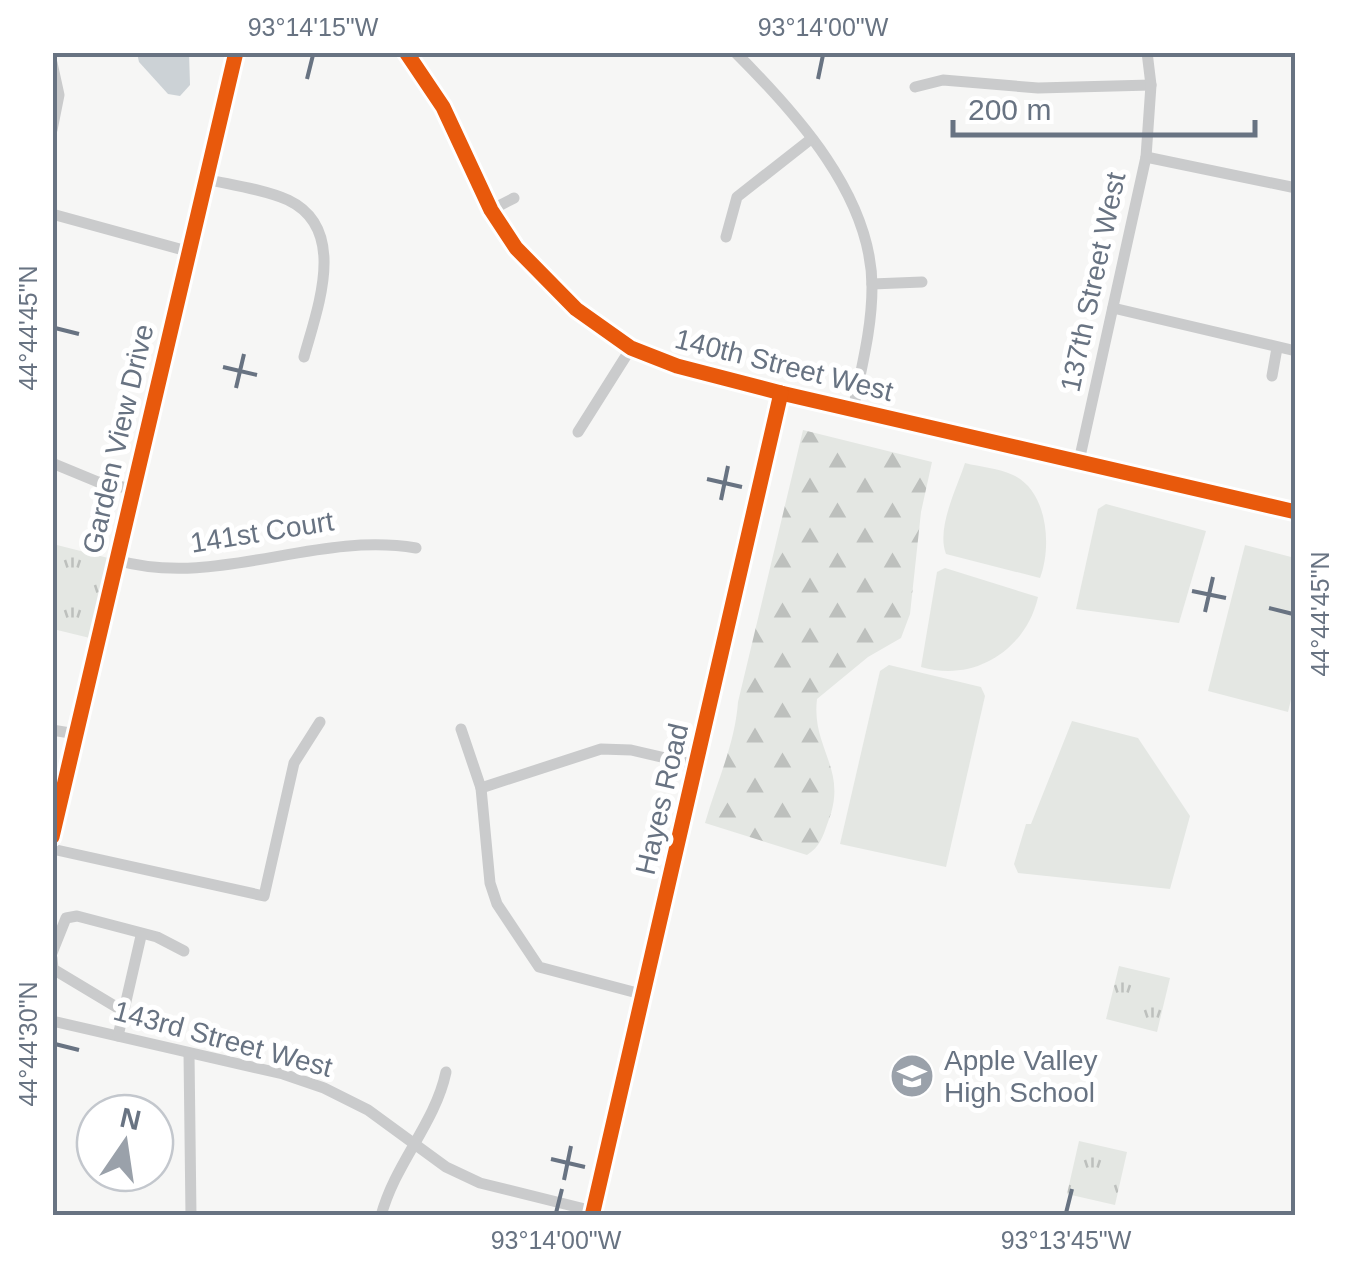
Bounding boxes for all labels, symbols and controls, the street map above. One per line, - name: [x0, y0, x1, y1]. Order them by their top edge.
- text: 93°14'15"W: [248, 13, 379, 41]
- text: 93°14'00"W: [758, 13, 889, 41]
- scale bar: [953, 75, 1256, 137]
- text: 200 m: [968, 93, 1051, 126]
- street label: 137th Street West: [1055, 169, 1131, 395]
- text: 44°44'45"N: [14, 265, 42, 391]
- street label: Garden View Drive: [77, 321, 159, 557]
- street label: 140th Street West: [672, 323, 896, 407]
- street label: 141st Court: [188, 505, 336, 559]
- text: 44°44'45"N: [1306, 551, 1334, 677]
- street label: Hayes Road: [630, 720, 694, 878]
- text: 44°44'30"N: [14, 981, 42, 1107]
- street label: 143rd Street West: [110, 995, 336, 1083]
- place label: Apple Valley High School: [944, 1045, 1098, 1108]
- school or university icon: Apple Valley High School: [889, 1053, 935, 1099]
- north arrow: [75, 1093, 175, 1193]
- text: N: [117, 1102, 144, 1137]
- text: 93°14'00"W: [491, 1226, 622, 1254]
- text: 93°13'45"W: [1001, 1226, 1132, 1254]

